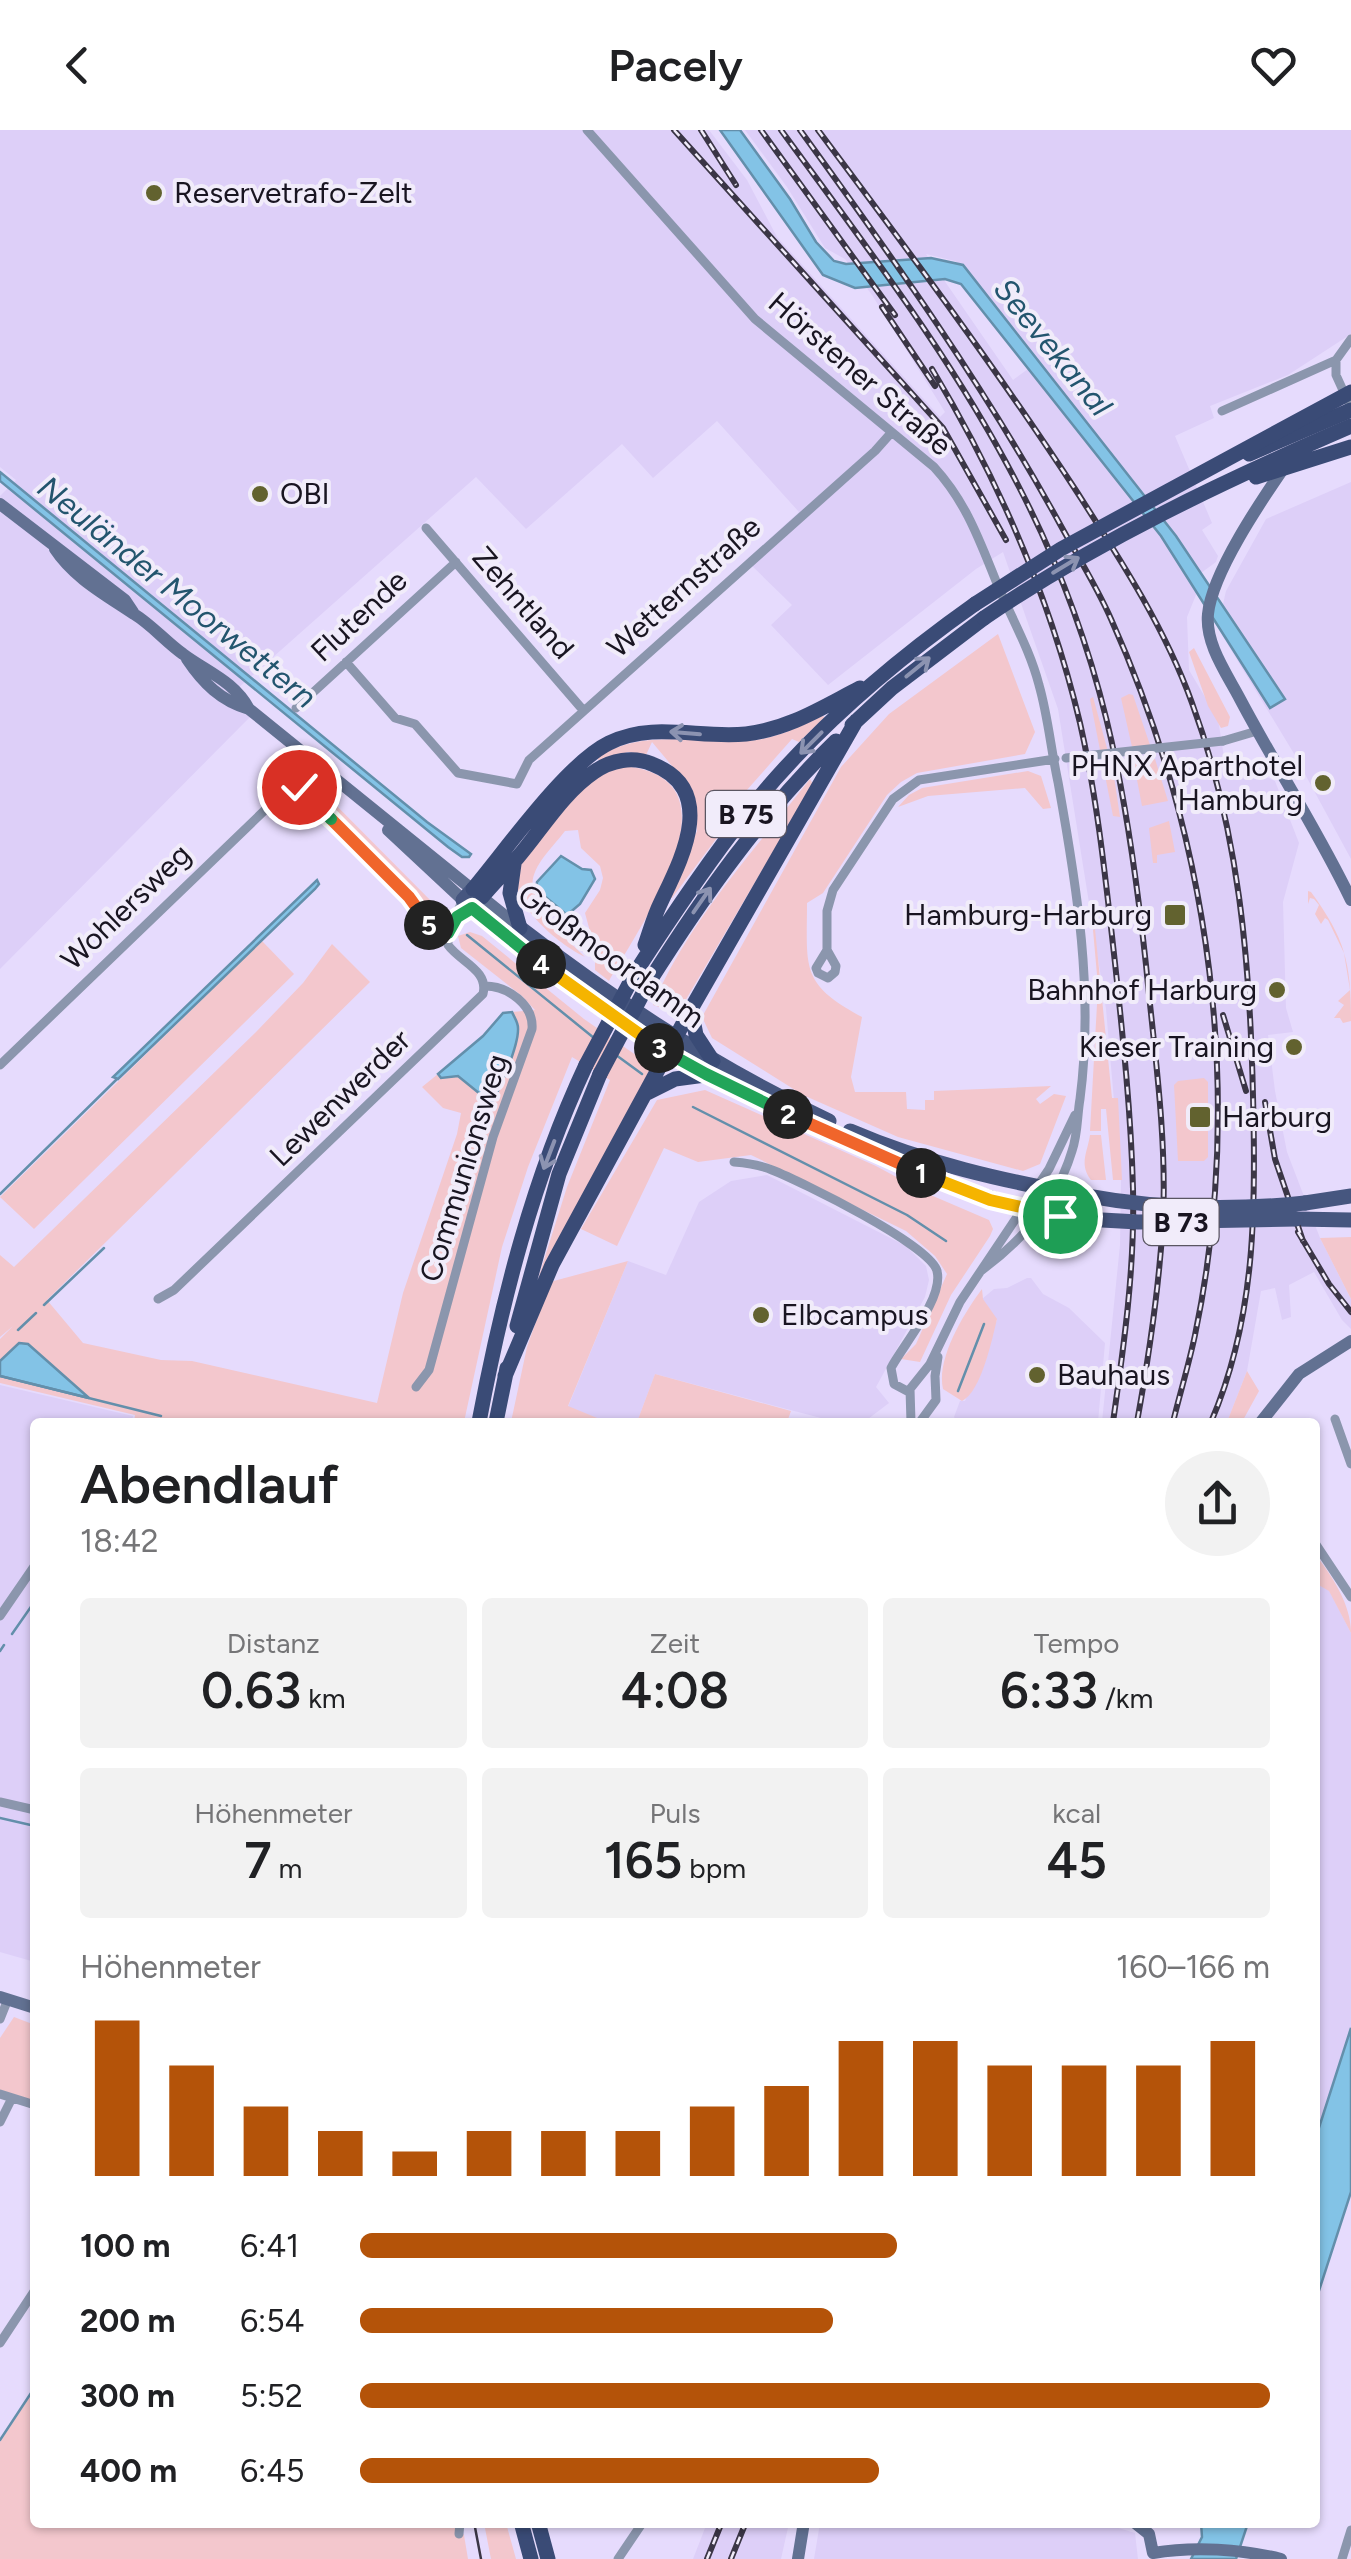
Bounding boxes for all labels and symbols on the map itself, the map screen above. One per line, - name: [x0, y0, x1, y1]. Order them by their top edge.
- place label: Reservetrafo-Zelt: [174, 174, 413, 211]
- marker: Reservetrafo-Zelt: [143, 182, 165, 204]
- water label: Seevekanal: [986, 270, 1121, 424]
- street label: Hörstener Straße: [761, 284, 960, 463]
- water label: Neuländer Moorwettern: [30, 468, 324, 716]
- place label: OBI: [280, 475, 330, 512]
- marker: OBI: [249, 483, 271, 505]
- street label: Wetternstraße: [599, 508, 768, 665]
- street label: Zehntland: [465, 539, 582, 666]
- one-way arrow: [1051, 555, 1080, 575]
- street label: Flutende: [303, 562, 414, 669]
- one-way arrow: [905, 656, 931, 678]
- one-way arrow: [669, 723, 701, 742]
- one-way arrow: [799, 731, 823, 755]
- pin: [257, 745, 342, 830]
- place label: PHNX Aparthotel Hamburg: [1071, 747, 1303, 818]
- marker: PHNX Aparthotel Hamburg: [1312, 772, 1334, 794]
- road number: B 75: [706, 791, 786, 837]
- street label: Wohlersweg: [53, 836, 198, 978]
- street label: Großmoordamm: [511, 875, 712, 1036]
- one-way arrow: [691, 887, 712, 914]
- place label: Hamburg-Harburg: [904, 896, 1152, 933]
- pin: 5: [404, 900, 454, 950]
- marker: Hamburg-Harburg: [1162, 902, 1188, 928]
- pin: 4: [516, 939, 566, 989]
- place label: Bahnhof Harburg: [1027, 971, 1257, 1008]
- marker: Bahnhof Harburg: [1266, 979, 1288, 1001]
- street label: Lewenwerder: [262, 1021, 418, 1174]
- pin: 3: [634, 1023, 684, 1073]
- place label: Kieser Training: [1079, 1028, 1274, 1065]
- marker: Kieser Training: [1283, 1036, 1305, 1058]
- street label: Communionsweg: [411, 1050, 516, 1286]
- pin: 2: [763, 1089, 813, 1139]
- place label: Harburg: [1222, 1098, 1332, 1135]
- marker: Harburg: [1187, 1104, 1213, 1130]
- one-way arrow: [538, 1139, 556, 1169]
- pin: 1: [896, 1148, 946, 1198]
- pin: [1018, 1174, 1103, 1259]
- road number: B 73: [1144, 1199, 1218, 1245]
- place label: Elbcampus: [781, 1296, 928, 1333]
- marker: Elbcampus: [750, 1304, 772, 1326]
- place label: Bauhaus: [1057, 1356, 1170, 1393]
- marker: Bauhaus: [1026, 1364, 1048, 1386]

